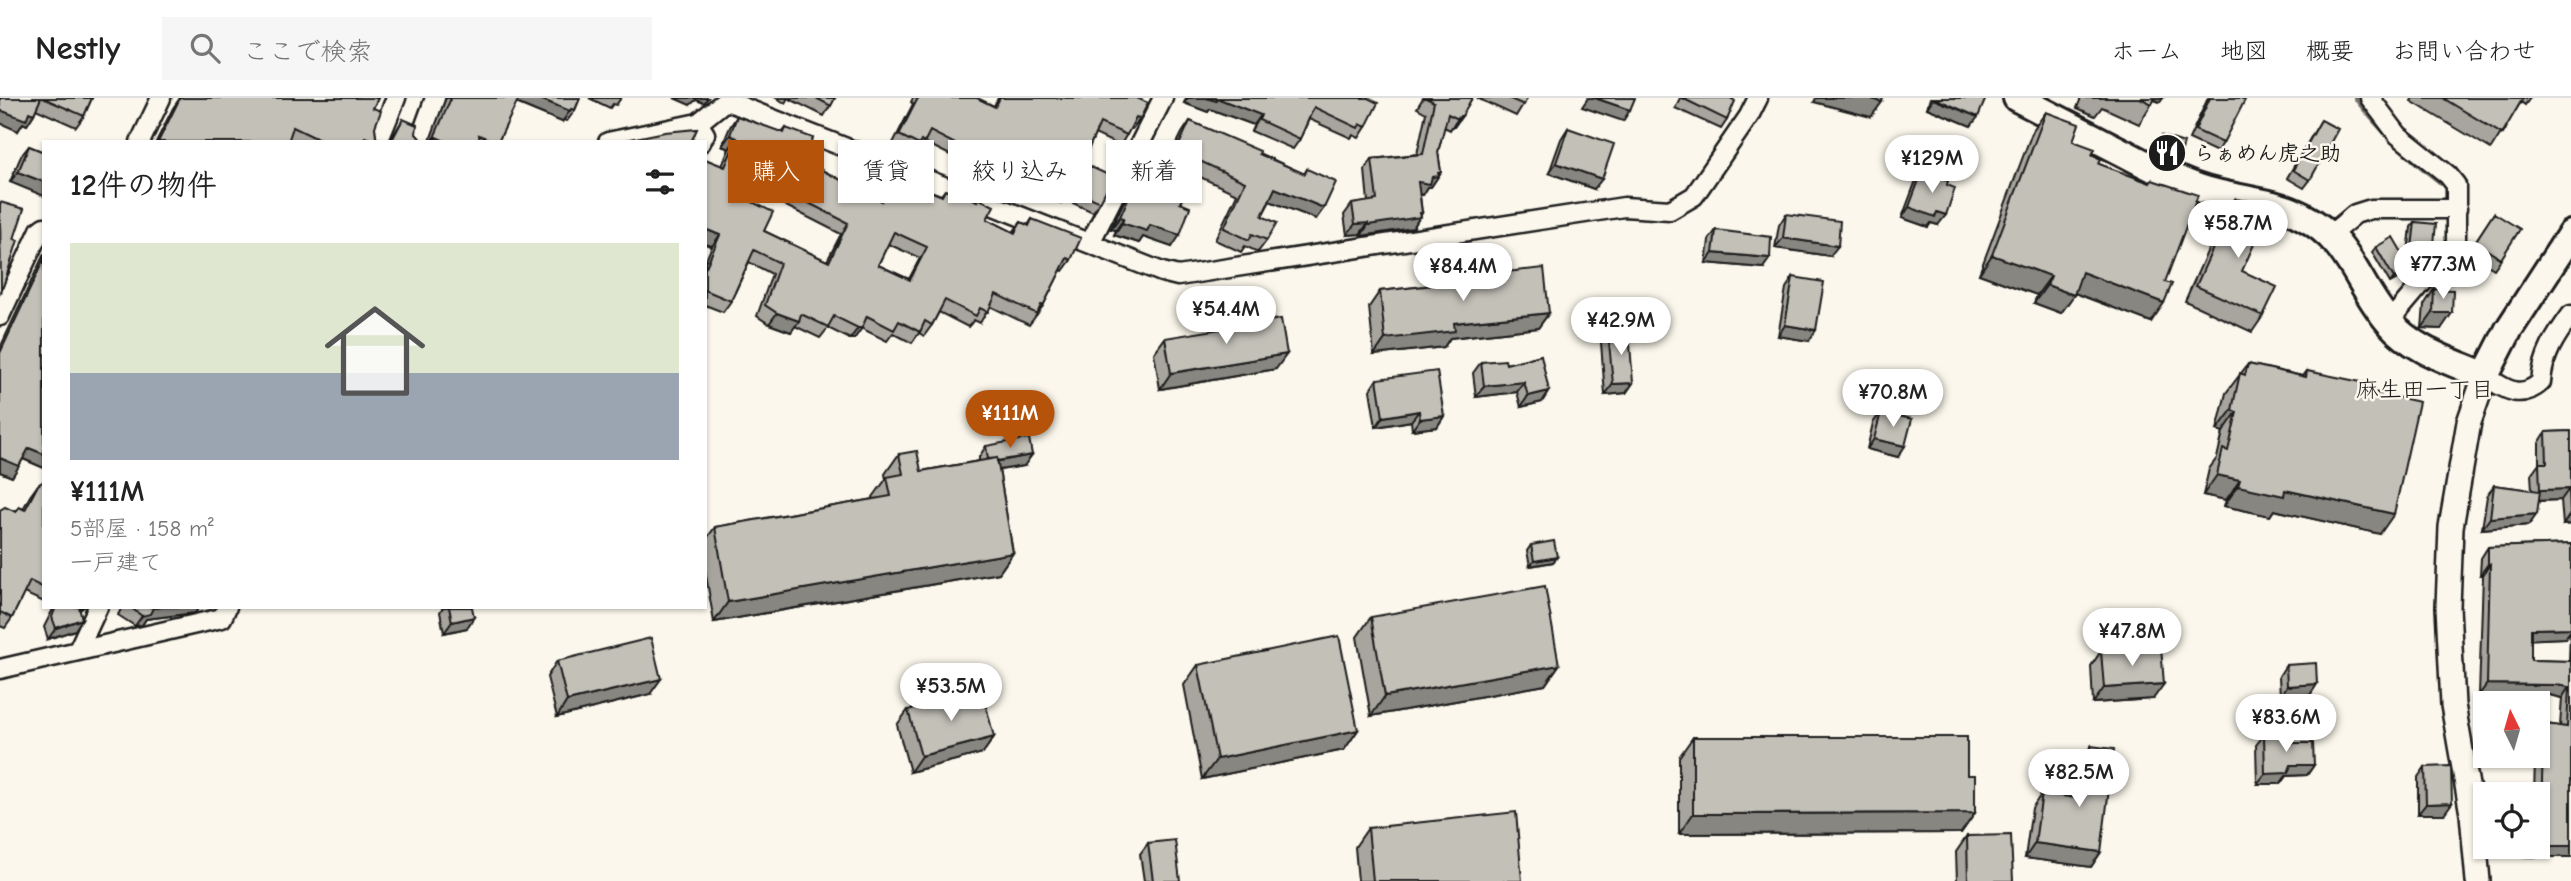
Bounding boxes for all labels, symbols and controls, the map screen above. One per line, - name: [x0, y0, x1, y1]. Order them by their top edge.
- search box: [162, 17, 652, 80]
- text: Nestly: [35, 29, 120, 67]
- icon: search: [186, 29, 224, 67]
- text: ここで検索: [242, 37, 373, 67]
- text: ホーム: [2111, 37, 2182, 65]
- text: 地図: [2220, 37, 2268, 65]
- text: 概要: [2306, 37, 2354, 65]
- text: お問い合わせ: [2392, 37, 2536, 65]
- restaurant icon: らぁめん虎之助: [2146, 132, 2188, 174]
- pin: ¥129M: [1883, 136, 1981, 195]
- chip: 購入: [728, 140, 824, 203]
- chip: 賃貸: [838, 140, 934, 203]
- chip: 絞り込み: [948, 140, 1092, 203]
- chip: 新着: [1106, 140, 1202, 203]
- place label: らぁめん虎之助: [2194, 141, 2341, 165]
- text: ¥129M: [1901, 144, 1963, 171]
- icon: filters: [641, 163, 679, 201]
- text: 12件の物件: [70, 168, 217, 203]
- pin: ¥58.7M: [2181, 200, 2295, 260]
- text: ¥58.7M: [2204, 209, 2272, 236]
- pin: ¥77.3M: [2386, 242, 2500, 301]
- pin: ¥84.4M: [1406, 244, 1520, 303]
- text: ¥77.3M: [2410, 250, 2476, 277]
- text: ¥84.4M: [1429, 252, 1497, 279]
- pin: ¥54.4M: [1169, 286, 1283, 346]
- icon: home: [312, 288, 438, 414]
- text: ¥54.4M: [1192, 295, 1260, 322]
- pin: ¥42.9M: [1564, 298, 1678, 357]
- text: ¥42.9M: [1587, 306, 1655, 333]
- pin: ¥70.8M: [1836, 370, 1950, 429]
- district label: 麻生田一丁目: [2356, 376, 2494, 403]
- text: ¥70.8M: [1858, 378, 1928, 405]
- pin: ¥111M: [961, 390, 1059, 450]
- text: ¥111M: [982, 399, 1038, 426]
- text: ¥111M: [70, 474, 144, 509]
- text: 5部屋 · 158 m²: [70, 515, 214, 542]
- text: 一戸建て: [70, 549, 162, 576]
- pin: ¥47.8M: [2075, 608, 2189, 668]
- text: ¥47.8M: [2099, 617, 2165, 644]
- pin: ¥53.5M: [894, 664, 1008, 723]
- text: ¥53.5M: [916, 672, 986, 699]
- north arrow: [2473, 691, 2550, 768]
- map controls: [2473, 691, 2550, 859]
- pin: ¥83.6M: [2229, 694, 2343, 754]
- text: ¥83.6M: [2251, 703, 2321, 730]
- pin: ¥82.5M: [2022, 750, 2136, 809]
- text: ¥82.5M: [2044, 758, 2114, 785]
- button: locate: [2473, 782, 2550, 859]

